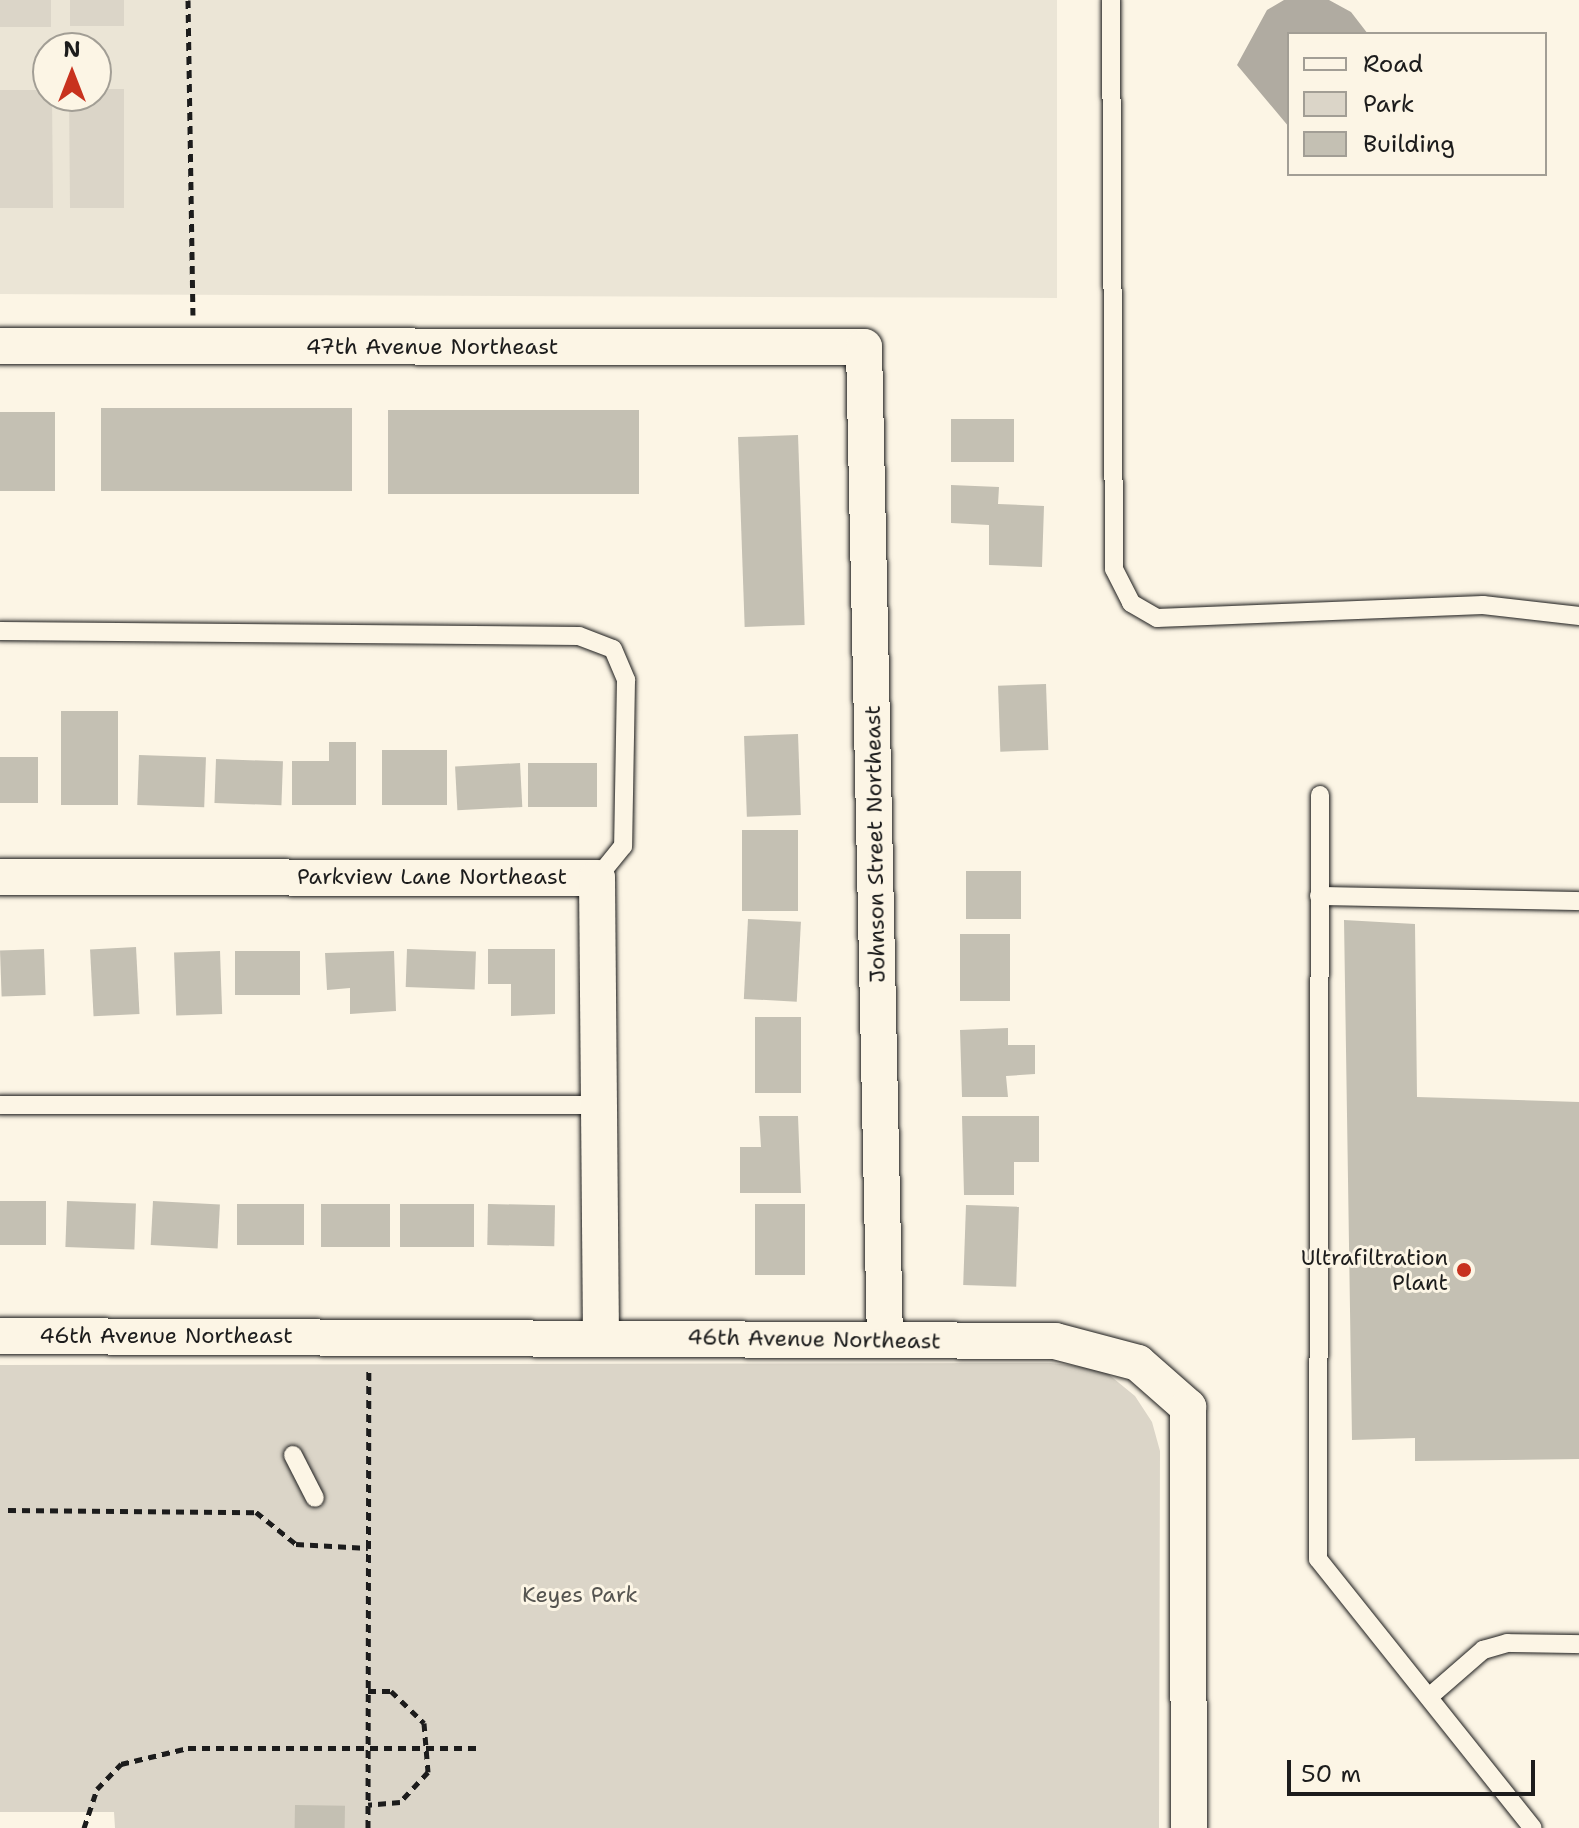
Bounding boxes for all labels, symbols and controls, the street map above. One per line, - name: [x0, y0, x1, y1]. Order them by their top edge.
- north arrow: [32, 32, 112, 112]
- legend: [1287, 32, 1547, 176]
- text: N: [63, 35, 81, 64]
- text: Road: [1363, 48, 1423, 80]
- text: Park: [1363, 88, 1415, 120]
- text: Building: [1363, 128, 1455, 160]
- street label: 47th Avenue Northeast: [306, 334, 558, 360]
- street label: Johnson Street Northeast: [859, 705, 891, 983]
- street label: Parkview Lane Northeast: [297, 864, 567, 890]
- place label: Ultrafiltration Plant: [1301, 1244, 1448, 1296]
- marker: Ultrafiltration Plant: [1455, 1261, 1473, 1279]
- street label: 46th Avenue Northeast: [39, 1323, 293, 1349]
- street label: 46th Avenue Northeast: [687, 1324, 941, 1354]
- park label: Keyes Park: [522, 1582, 638, 1608]
- scale bar: [1291, 1744, 1539, 1794]
- text: 50 m: [1301, 1758, 1361, 1790]

